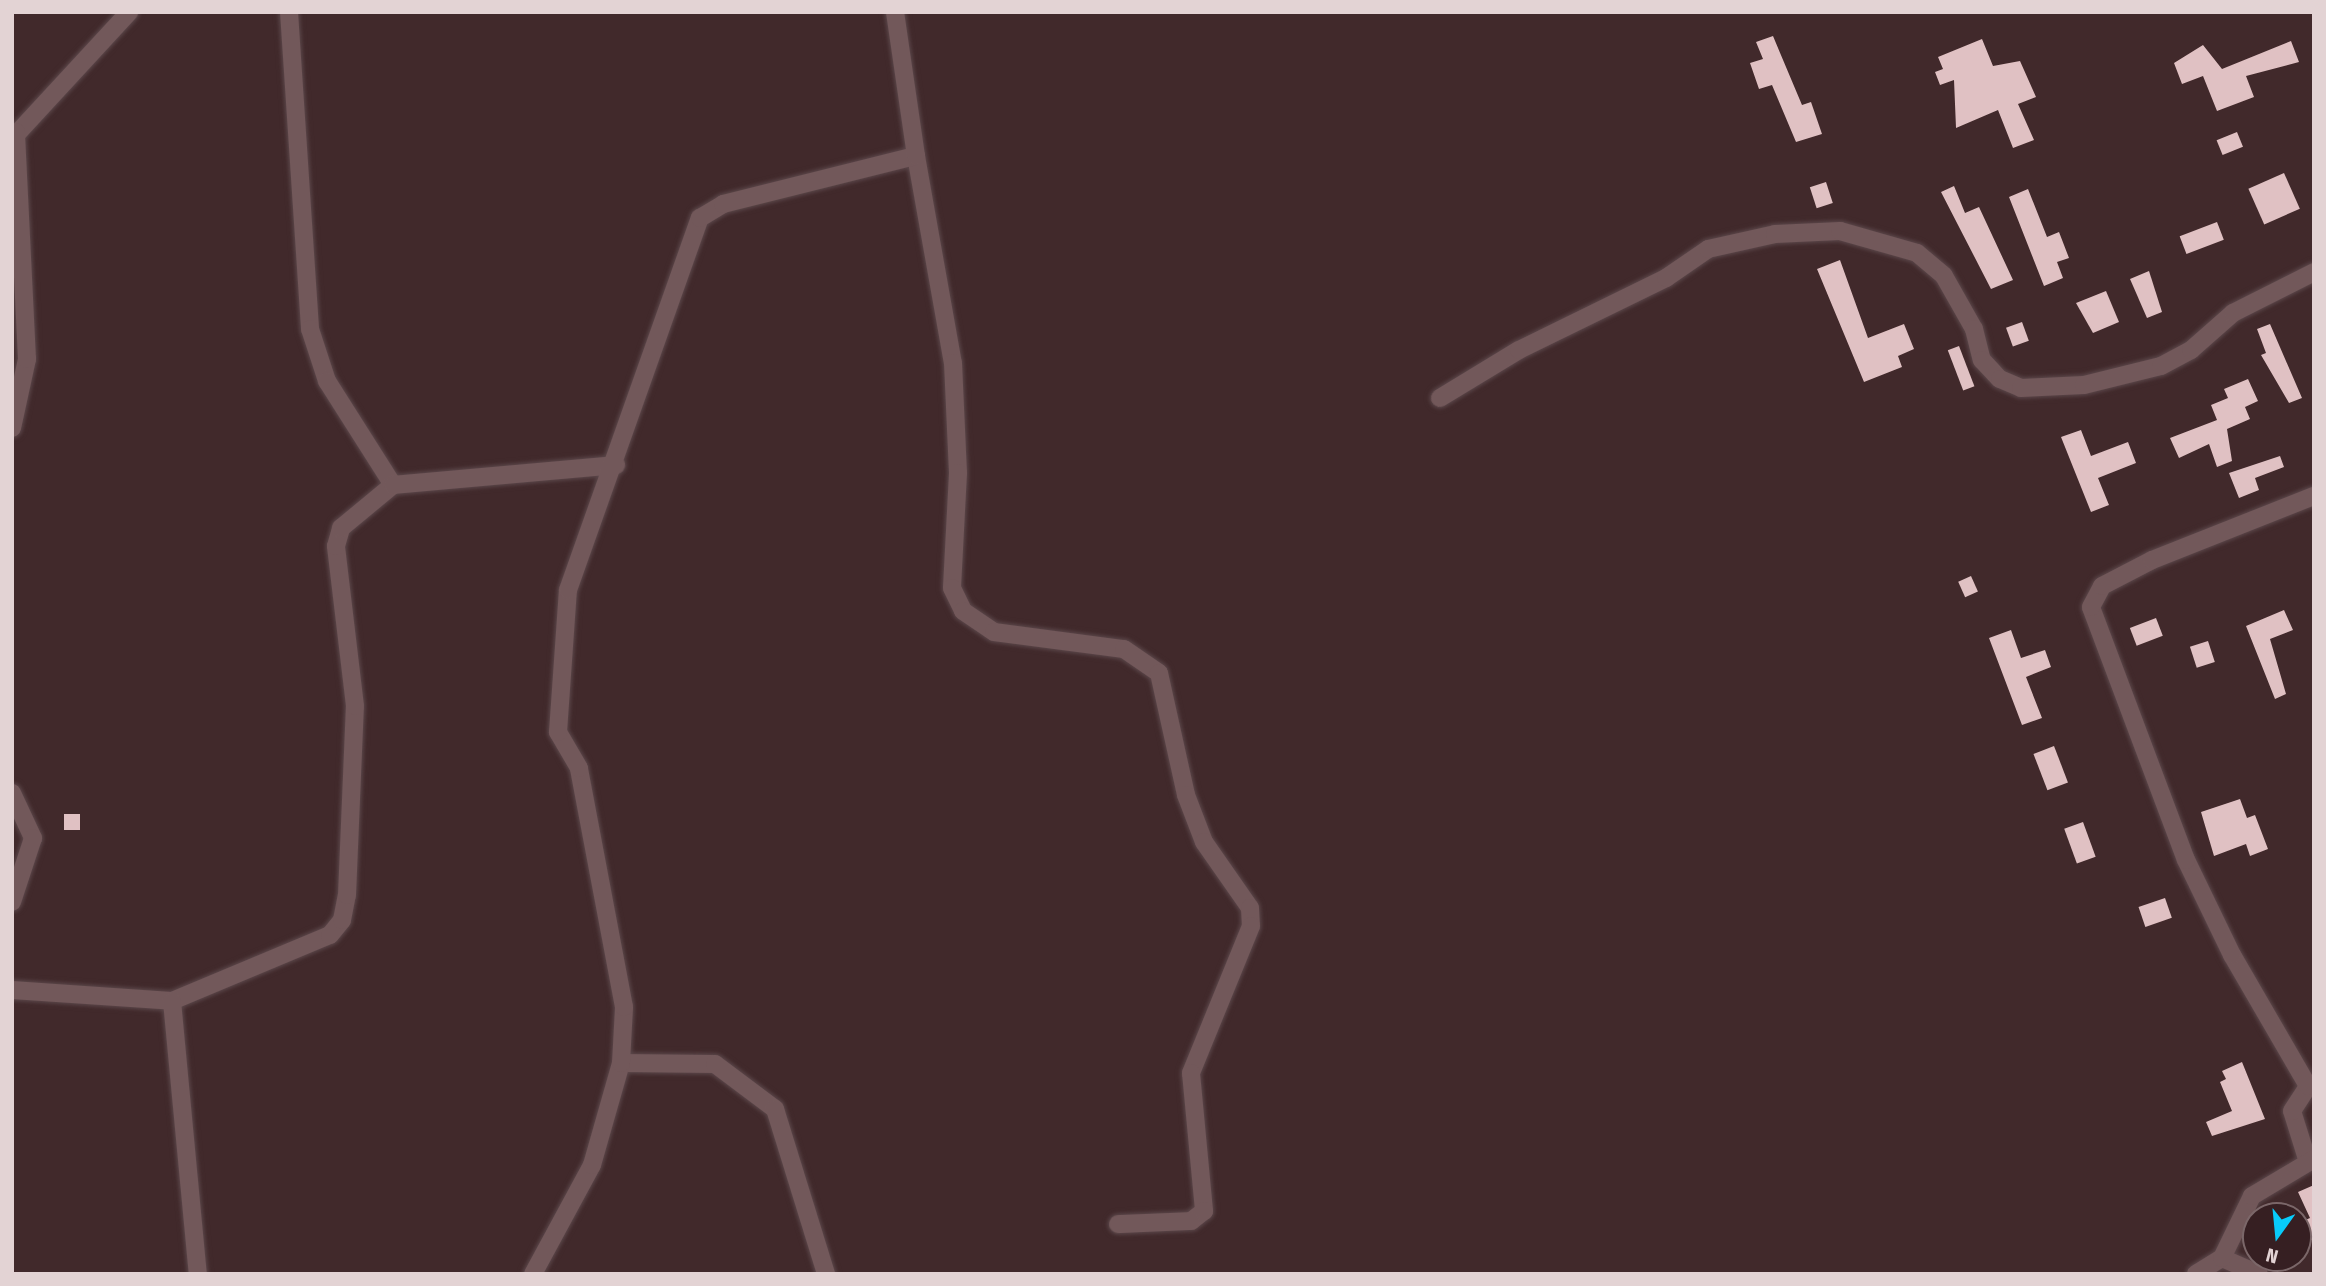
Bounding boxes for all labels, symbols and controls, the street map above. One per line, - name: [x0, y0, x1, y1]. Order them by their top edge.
- north arrow: [2242, 1202, 2312, 1272]
- text: N: [2263, 1243, 2280, 1268]

